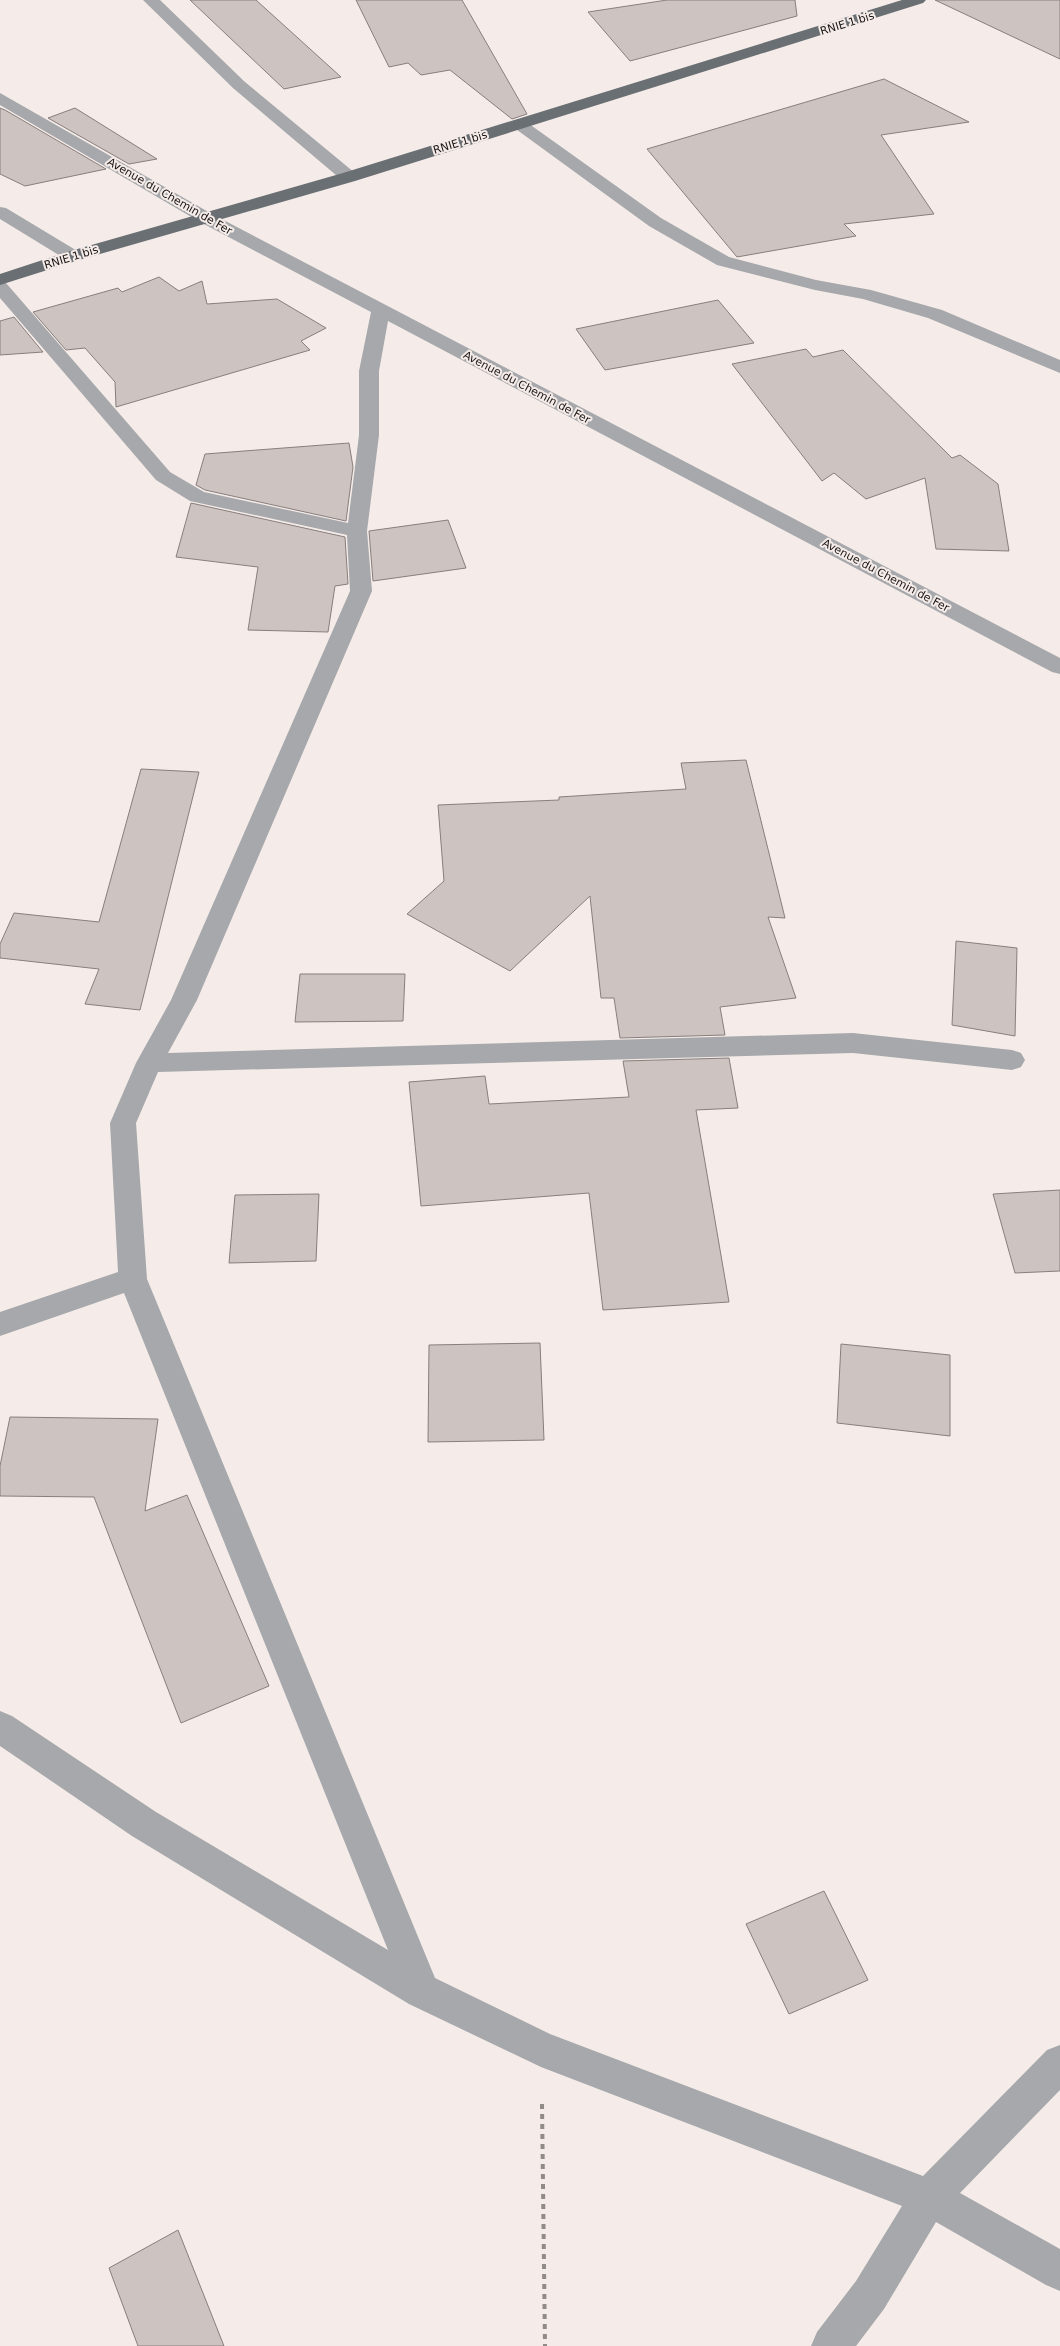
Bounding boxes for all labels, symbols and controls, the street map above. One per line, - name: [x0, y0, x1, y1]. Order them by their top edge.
- street label: RNIE 1 bis: [819, 9, 876, 38]
- street label: RNIE 1 bis: [432, 128, 489, 157]
- street label: Avenue du Chemin de Fer: [105, 155, 235, 238]
- street label: RNIE 1 bis: [43, 243, 100, 272]
- street label: Avenue du Chemin de Fer: [461, 348, 593, 427]
- street label: Avenue du Chemin de Fer: [820, 536, 952, 615]

